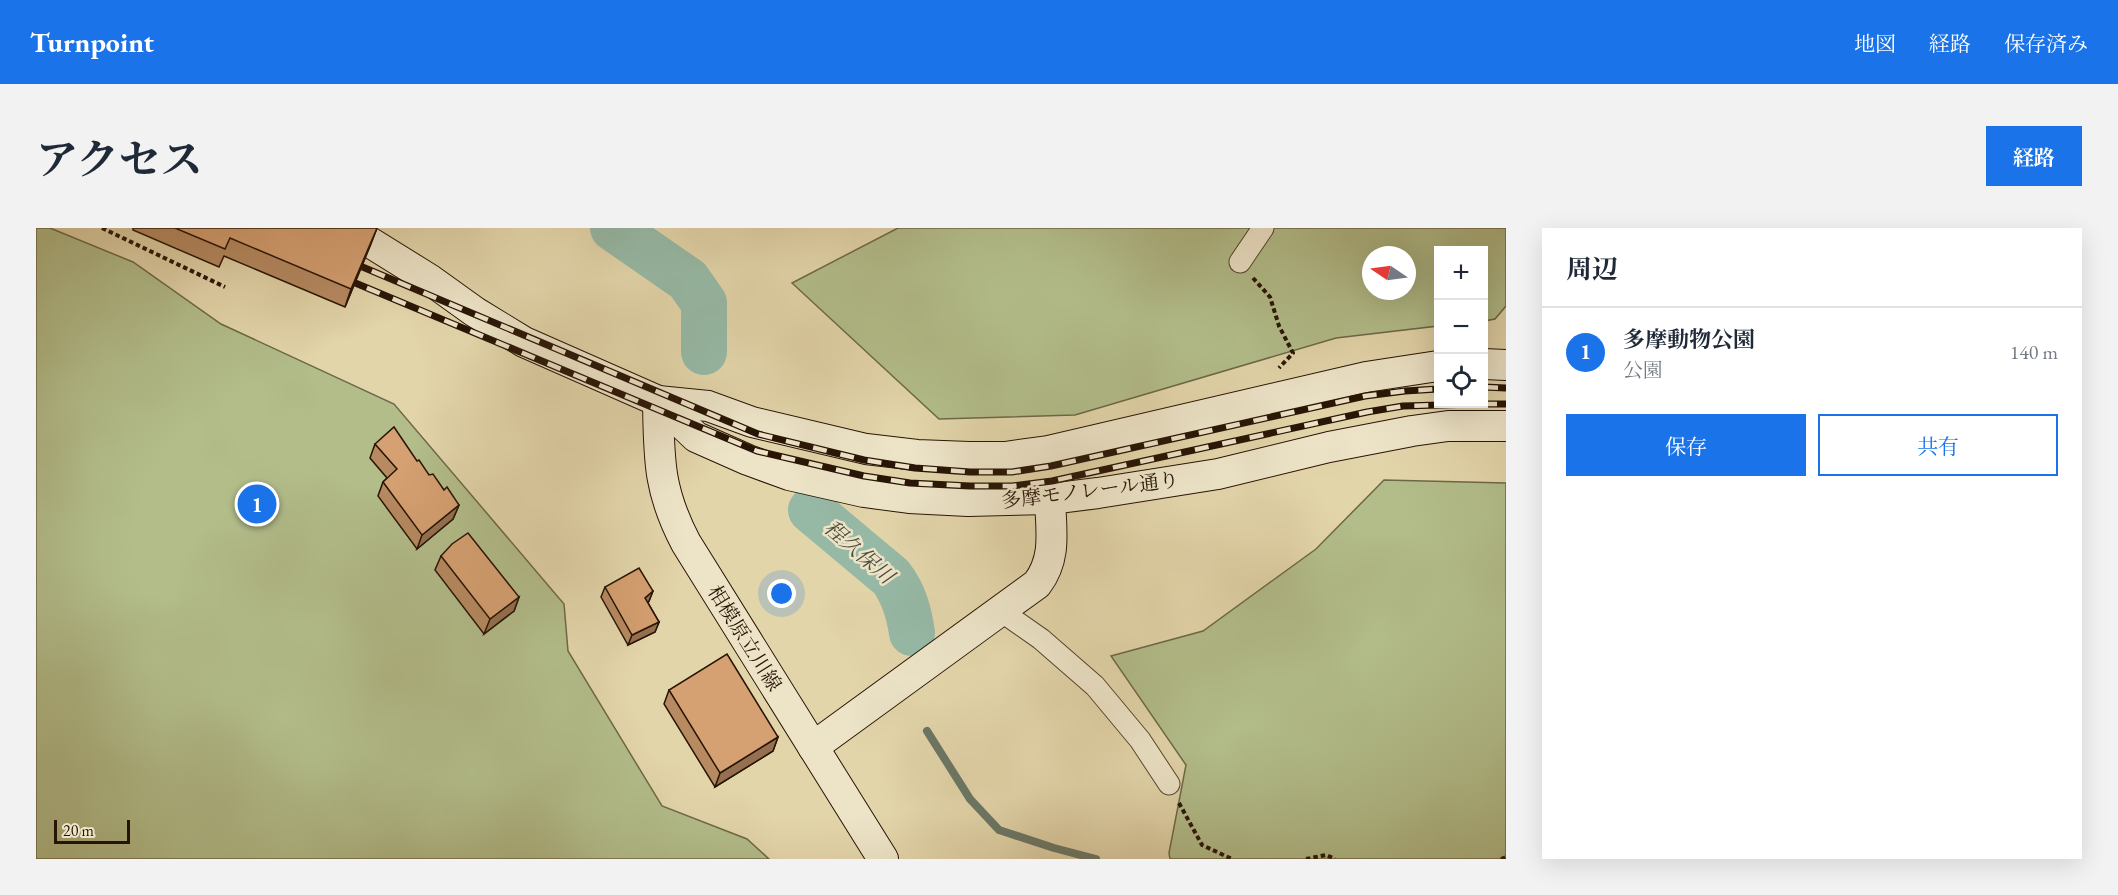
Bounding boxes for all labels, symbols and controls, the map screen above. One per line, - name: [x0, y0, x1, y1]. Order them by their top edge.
- text: Turnpoint: [30, 24, 154, 60]
- text: 地図: [1854, 30, 1896, 57]
- text: 経路: [1929, 30, 1971, 57]
- text: 保存済み: [2004, 30, 2088, 57]
- button: 経路: [1986, 126, 2082, 186]
- text: アクセス: [36, 132, 203, 187]
- north arrow: [1362, 246, 1416, 300]
- map controls: [1434, 246, 1488, 408]
- button: +: [1434, 246, 1488, 300]
- text: 周辺: [1566, 252, 1618, 286]
- button: −: [1434, 300, 1488, 354]
- text: 多摩動物公園: [1623, 325, 1755, 354]
- text: 1: [1580, 339, 1591, 365]
- text: 140 m: [2010, 339, 2058, 365]
- button: locate: [1434, 354, 1488, 408]
- text: 公園: [1623, 357, 1663, 383]
- button: 保存: [1566, 414, 1806, 476]
- button: 共有: [1818, 414, 2058, 476]
- street label: 多摩モノレール通り: [1000, 466, 1180, 514]
- pin: 1: [238, 482, 276, 526]
- water label: 程久保川: [819, 514, 901, 591]
- your location: [767, 579, 796, 608]
- street label: 相模原立川線: [702, 580, 788, 696]
- scale bar: [54, 817, 130, 844]
- text: 20 m: [63, 820, 94, 841]

